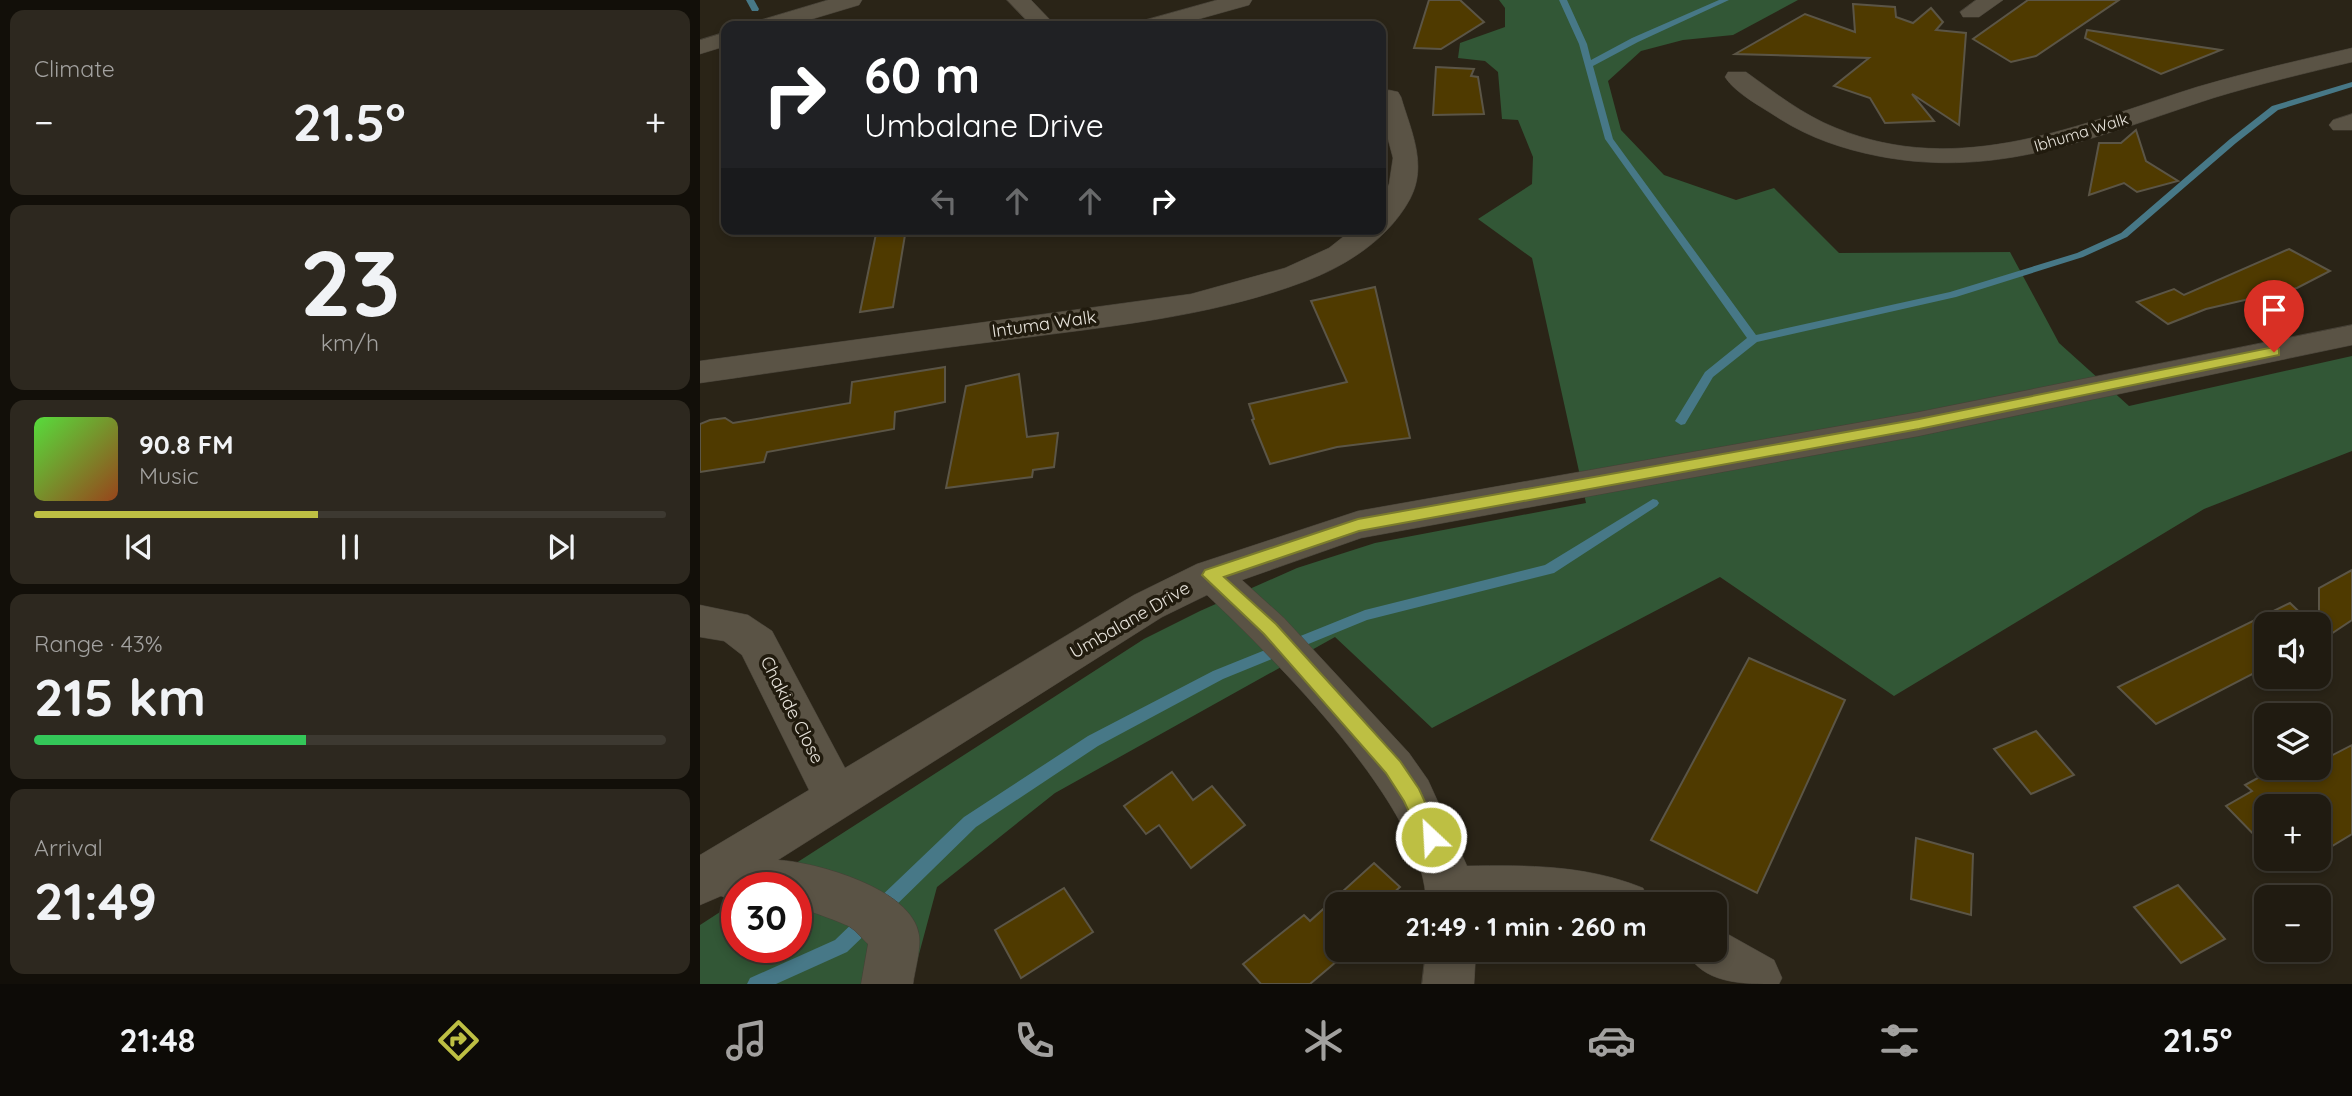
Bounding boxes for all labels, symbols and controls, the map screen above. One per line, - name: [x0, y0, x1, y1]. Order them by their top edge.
- text: 60 m: [864, 44, 980, 105]
- icon: right: [749, 49, 840, 140]
- text: Climate: [34, 54, 115, 83]
- text: 21.5°: [293, 89, 406, 154]
- text: −: [34, 98, 54, 146]
- text: +: [645, 98, 666, 146]
- text: Umbalane Drive: [864, 105, 1104, 145]
- street label: Ibhuma Walk: [2031, 108, 2131, 156]
- icon: left: [925, 182, 963, 220]
- icon: ahead: [998, 182, 1036, 220]
- icon: ahead: [1071, 182, 1109, 220]
- icon: right: [1144, 182, 1182, 220]
- text: 23: [300, 225, 400, 339]
- pin: [2244, 280, 2304, 352]
- icon: arrive: [2255, 291, 2293, 329]
- street label: Intuma Walk: [990, 305, 1098, 342]
- text: km/h: [321, 328, 379, 357]
- text: 90.8 FM: [139, 428, 234, 461]
- text: Music: [139, 461, 199, 490]
- icon: previous: [120, 528, 158, 566]
- icon: pause: [331, 528, 369, 566]
- icon: next: [542, 528, 580, 566]
- street label: Umbalane Drive: [1066, 576, 1194, 663]
- map controls: [2254, 612, 2331, 962]
- button: sound: [2254, 612, 2331, 689]
- text: Range · 43%: [34, 629, 163, 658]
- street label: Chakide Close: [756, 652, 829, 767]
- text: 215 km: [34, 664, 206, 729]
- button: layers: [2254, 703, 2331, 780]
- button: +: [2254, 794, 2331, 871]
- position arrow: [1394, 800, 1468, 874]
- text: Arrival: [34, 833, 103, 862]
- text: 21:49: [34, 868, 157, 933]
- speed limit sign: 30: [721, 872, 812, 963]
- button: −: [2254, 885, 2331, 962]
- text: 21:49 · 1 min · 260 m: [1405, 910, 1647, 943]
- icon: directions: [434, 1016, 483, 1065]
- icon: music: [722, 1016, 771, 1065]
- icon: phone: [1010, 1016, 1059, 1065]
- icon: climate: [1299, 1016, 1348, 1065]
- icon: car: [1587, 1016, 1636, 1065]
- icon: filters: [1875, 1016, 1924, 1065]
- text: 21:48: [120, 1020, 195, 1060]
- text: 21.5°: [2163, 1020, 2232, 1060]

